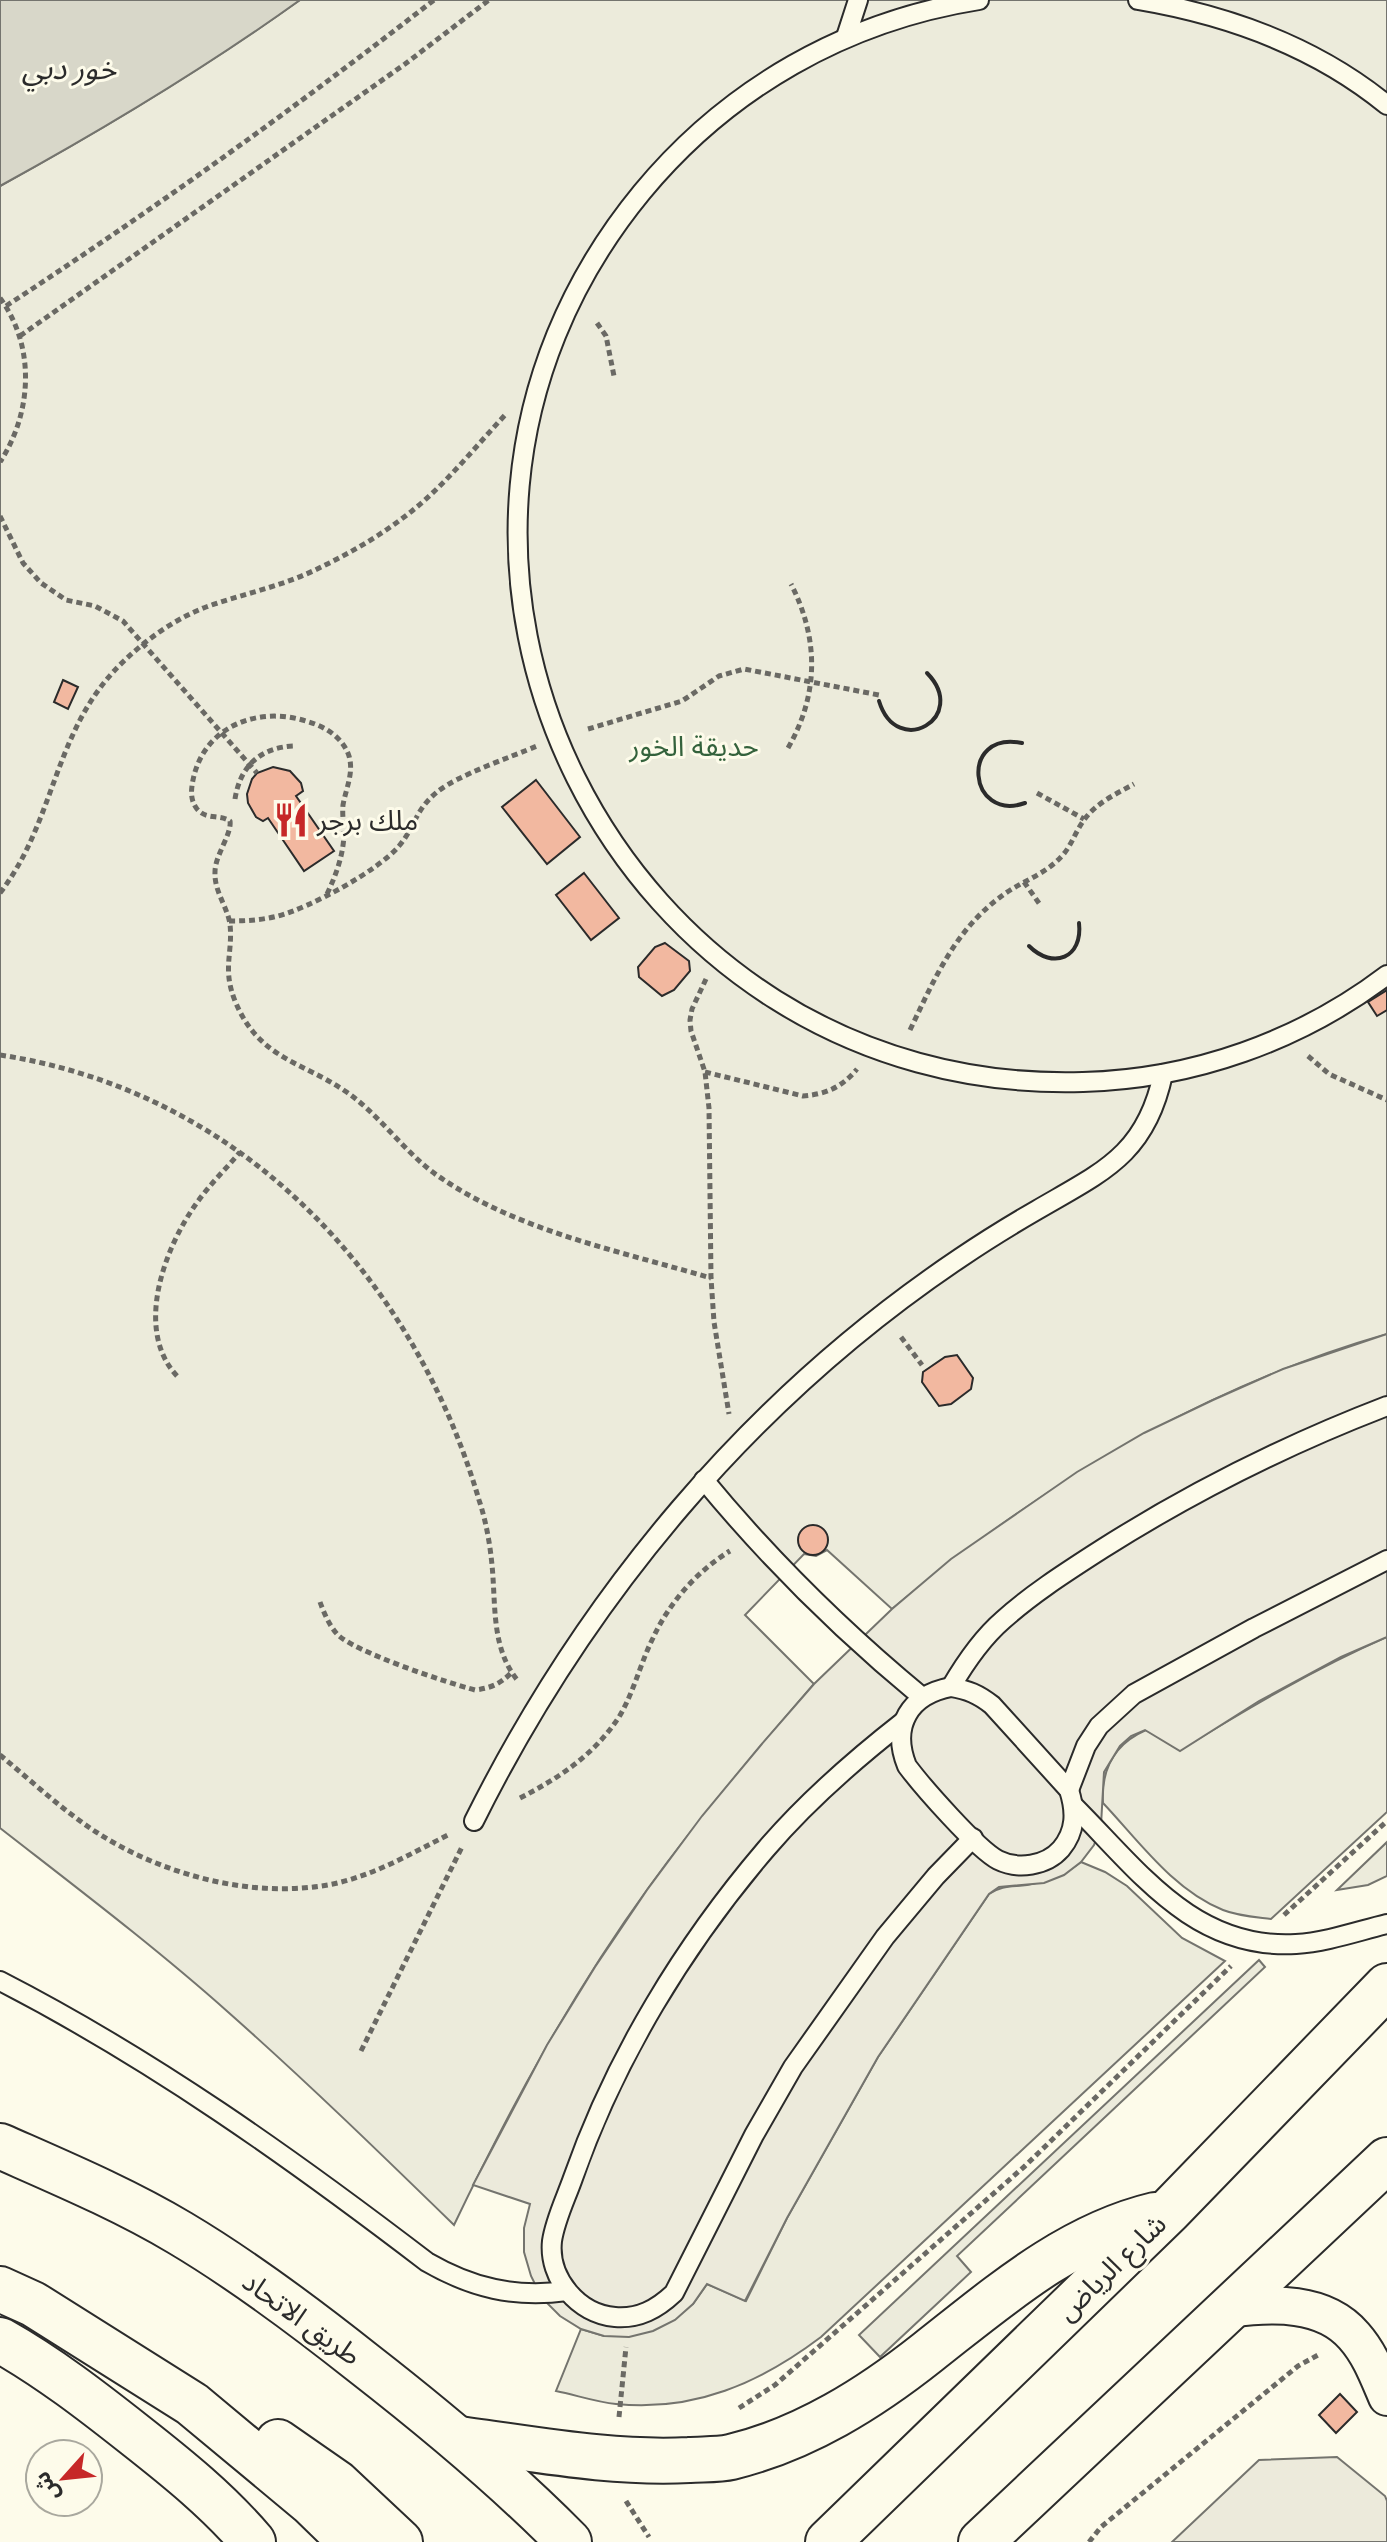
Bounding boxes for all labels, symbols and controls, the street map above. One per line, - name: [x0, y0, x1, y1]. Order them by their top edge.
- water label: خور دبي: [22, 49, 116, 92]
- park label: حديقة الخور: [628, 728, 759, 763]
- restaurant icon: ملك برجر: [272, 801, 310, 839]
- place label: ملك برجر: [316, 802, 418, 837]
- street label: شارع الرياض: [1048, 2206, 1176, 2330]
- street label: طريق الاتحاد: [236, 2263, 368, 2373]
- north arrow: [24, 2438, 104, 2518]
- text: ش: [27, 2468, 65, 2507]

